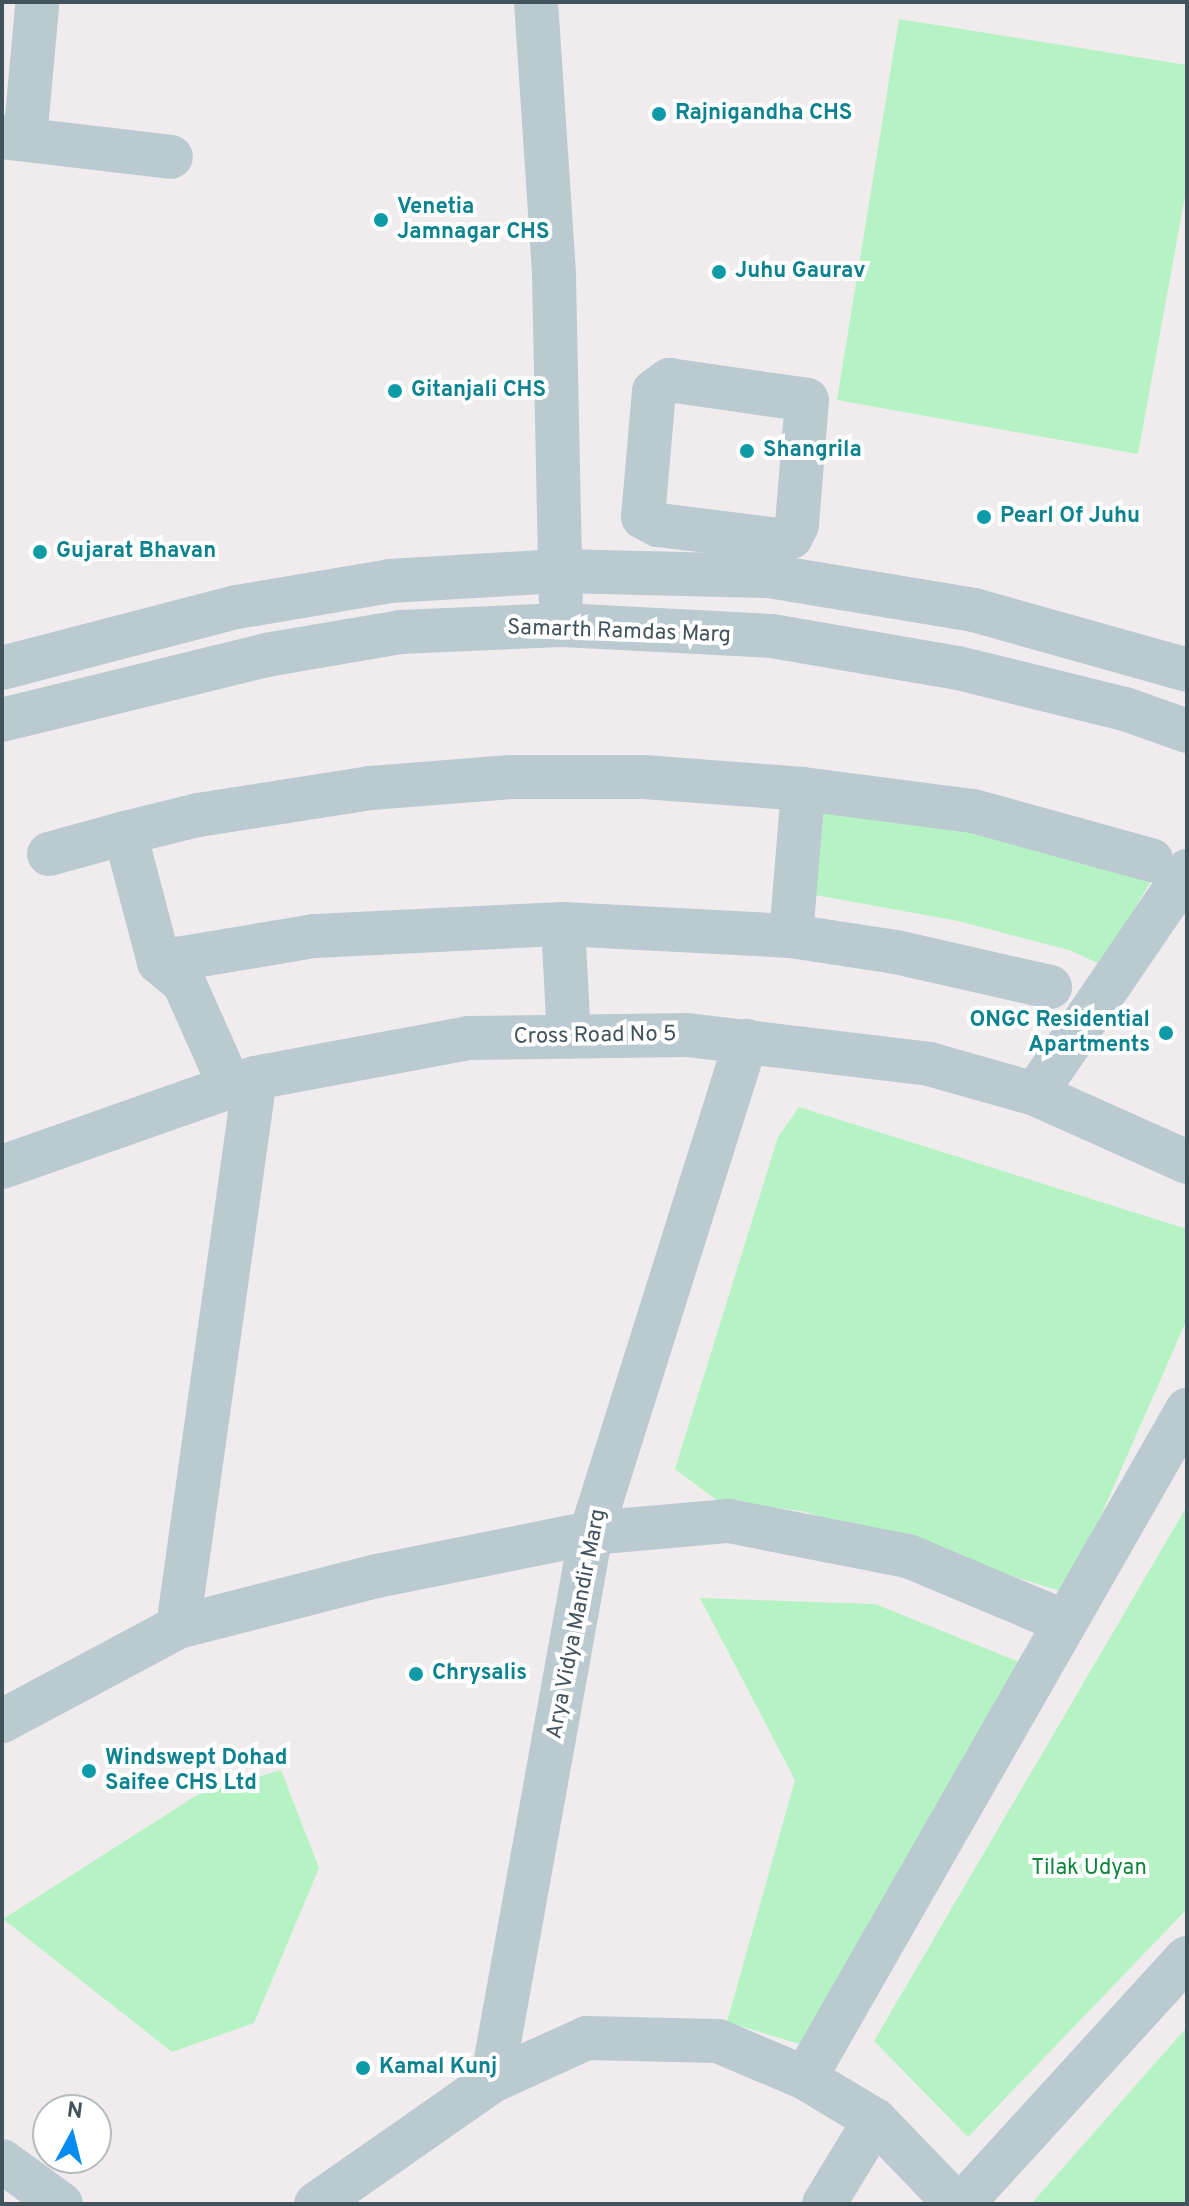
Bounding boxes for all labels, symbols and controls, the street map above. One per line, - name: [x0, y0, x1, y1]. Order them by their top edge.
- place label: Rajnigandha CHS: [675, 101, 852, 127]
- marker: Rajnigandha CHS: [650, 105, 668, 123]
- place label: Venetia Jamnagar CHS: [397, 194, 549, 246]
- marker: Venetia Jamnagar CHS: [372, 211, 390, 229]
- place label: Juhu Gaurav: [735, 259, 865, 285]
- marker: Juhu Gaurav: [710, 263, 728, 281]
- place label: Gitanjali CHS: [411, 378, 546, 404]
- marker: Gitanjali CHS: [386, 382, 404, 400]
- place label: Shangrila: [763, 438, 862, 464]
- marker: Shangrila: [738, 442, 756, 460]
- place label: Pearl Of Juhu: [1000, 504, 1140, 530]
- marker: Pearl Of Juhu: [975, 508, 993, 526]
- place label: Gujarat Bhavan: [56, 539, 216, 565]
- marker: Gujarat Bhavan: [31, 543, 49, 561]
- street label: Samarth Ramdas Marg: [507, 615, 731, 649]
- place label: ONGC Residential Apartments: [969, 1007, 1150, 1058]
- street label: Cross Road No 5: [513, 1021, 677, 1051]
- marker: ONGC Residential Apartments: [1157, 1024, 1175, 1042]
- street label: Arya Vidya Mandir Marg: [542, 1506, 612, 1742]
- place label: Chrysalis: [432, 1661, 527, 1687]
- marker: Chrysalis: [407, 1665, 425, 1683]
- place label: Windswept Dohad Saifee CHS Ltd: [105, 1745, 287, 1796]
- marker: Windswept Dohad Saifee CHS Ltd: [80, 1762, 98, 1780]
- park label: Tilak Udyan: [1031, 1856, 1147, 1882]
- place label: Kamal Kunj: [379, 2055, 497, 2081]
- marker: Kamal Kunj: [354, 2059, 372, 2077]
- north arrow: [32, 2094, 112, 2174]
- text: N: [65, 2097, 84, 2126]

